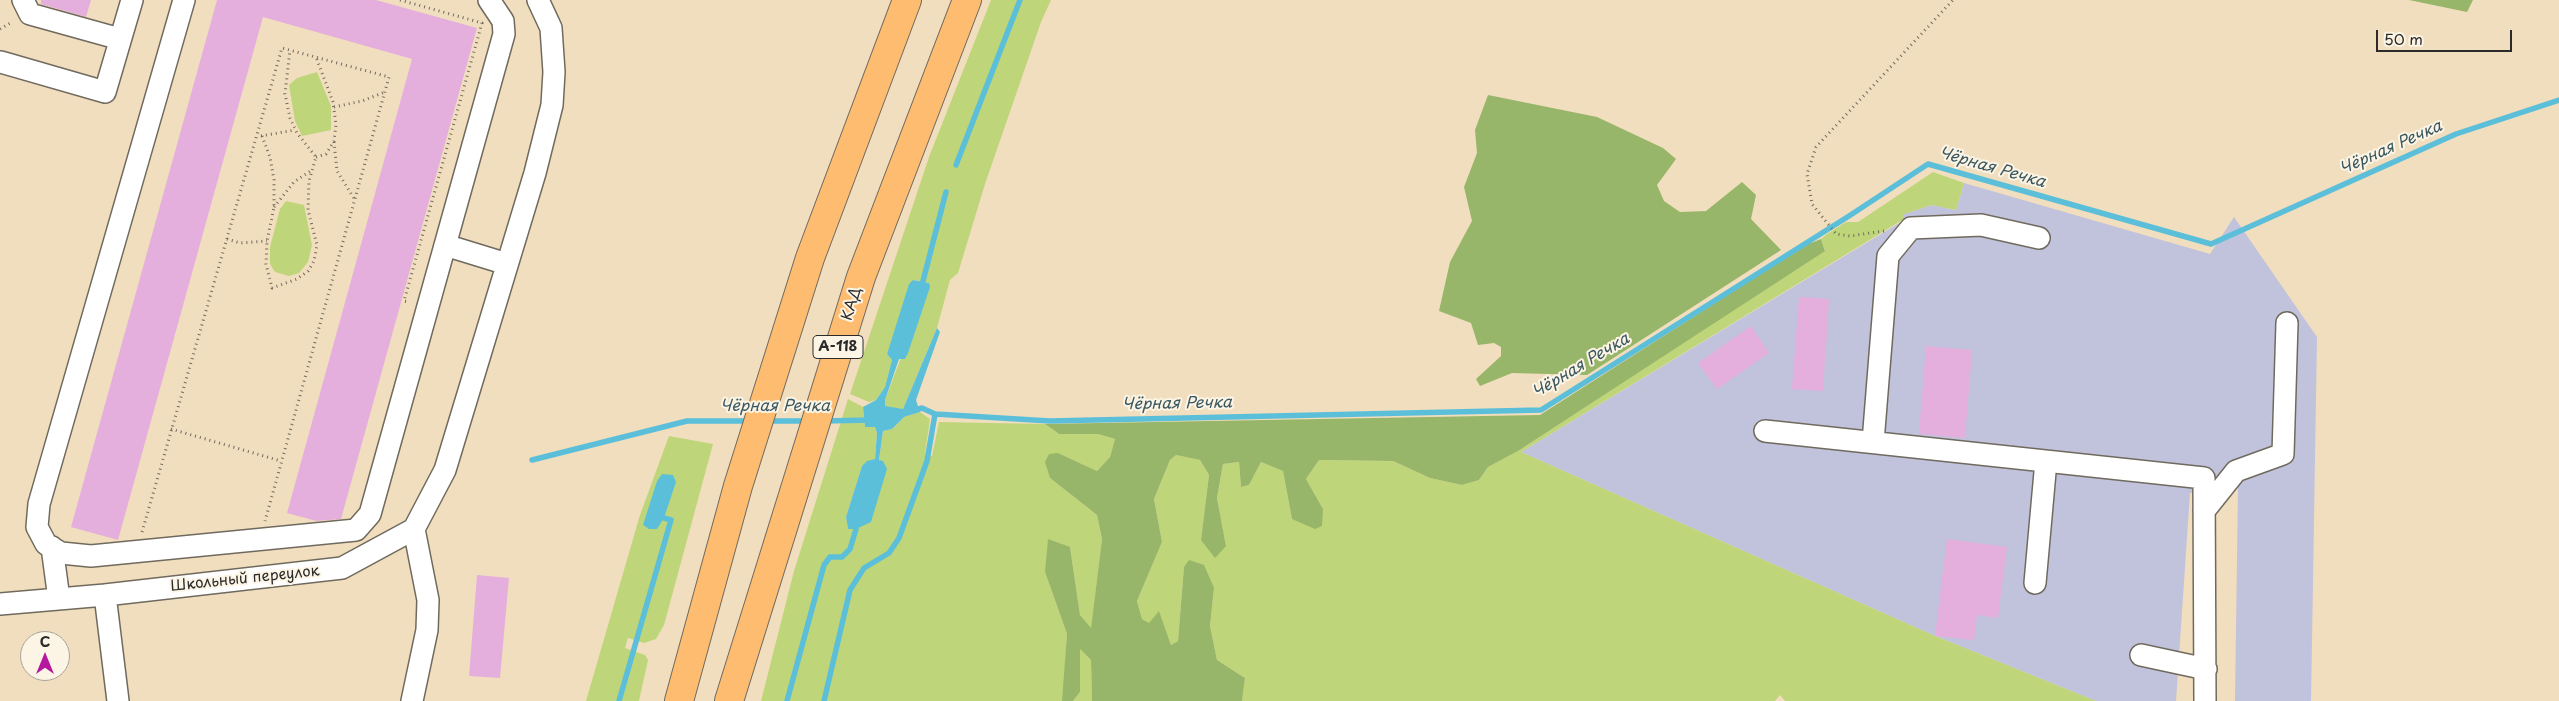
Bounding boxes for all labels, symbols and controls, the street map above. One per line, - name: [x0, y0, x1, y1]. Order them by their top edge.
- scale bar: [2379, 20, 2515, 52]
- text: 50 m: [2384, 27, 2423, 50]
- water label: Чёрная Речка: [2337, 117, 2445, 179]
- water label: Чёрная Речка: [1936, 144, 2048, 192]
- street label: КАД: [838, 285, 866, 323]
- water label: Чёрная Речка: [1529, 329, 1633, 403]
- road number: А-118: [813, 336, 863, 358]
- water label: Чёрная Речка: [1122, 393, 1232, 415]
- water label: Чёрная Речка: [720, 397, 830, 417]
- street label: Школьный переулок: [170, 562, 320, 596]
- north arrow: [20, 631, 70, 681]
- text: С: [40, 631, 50, 652]

